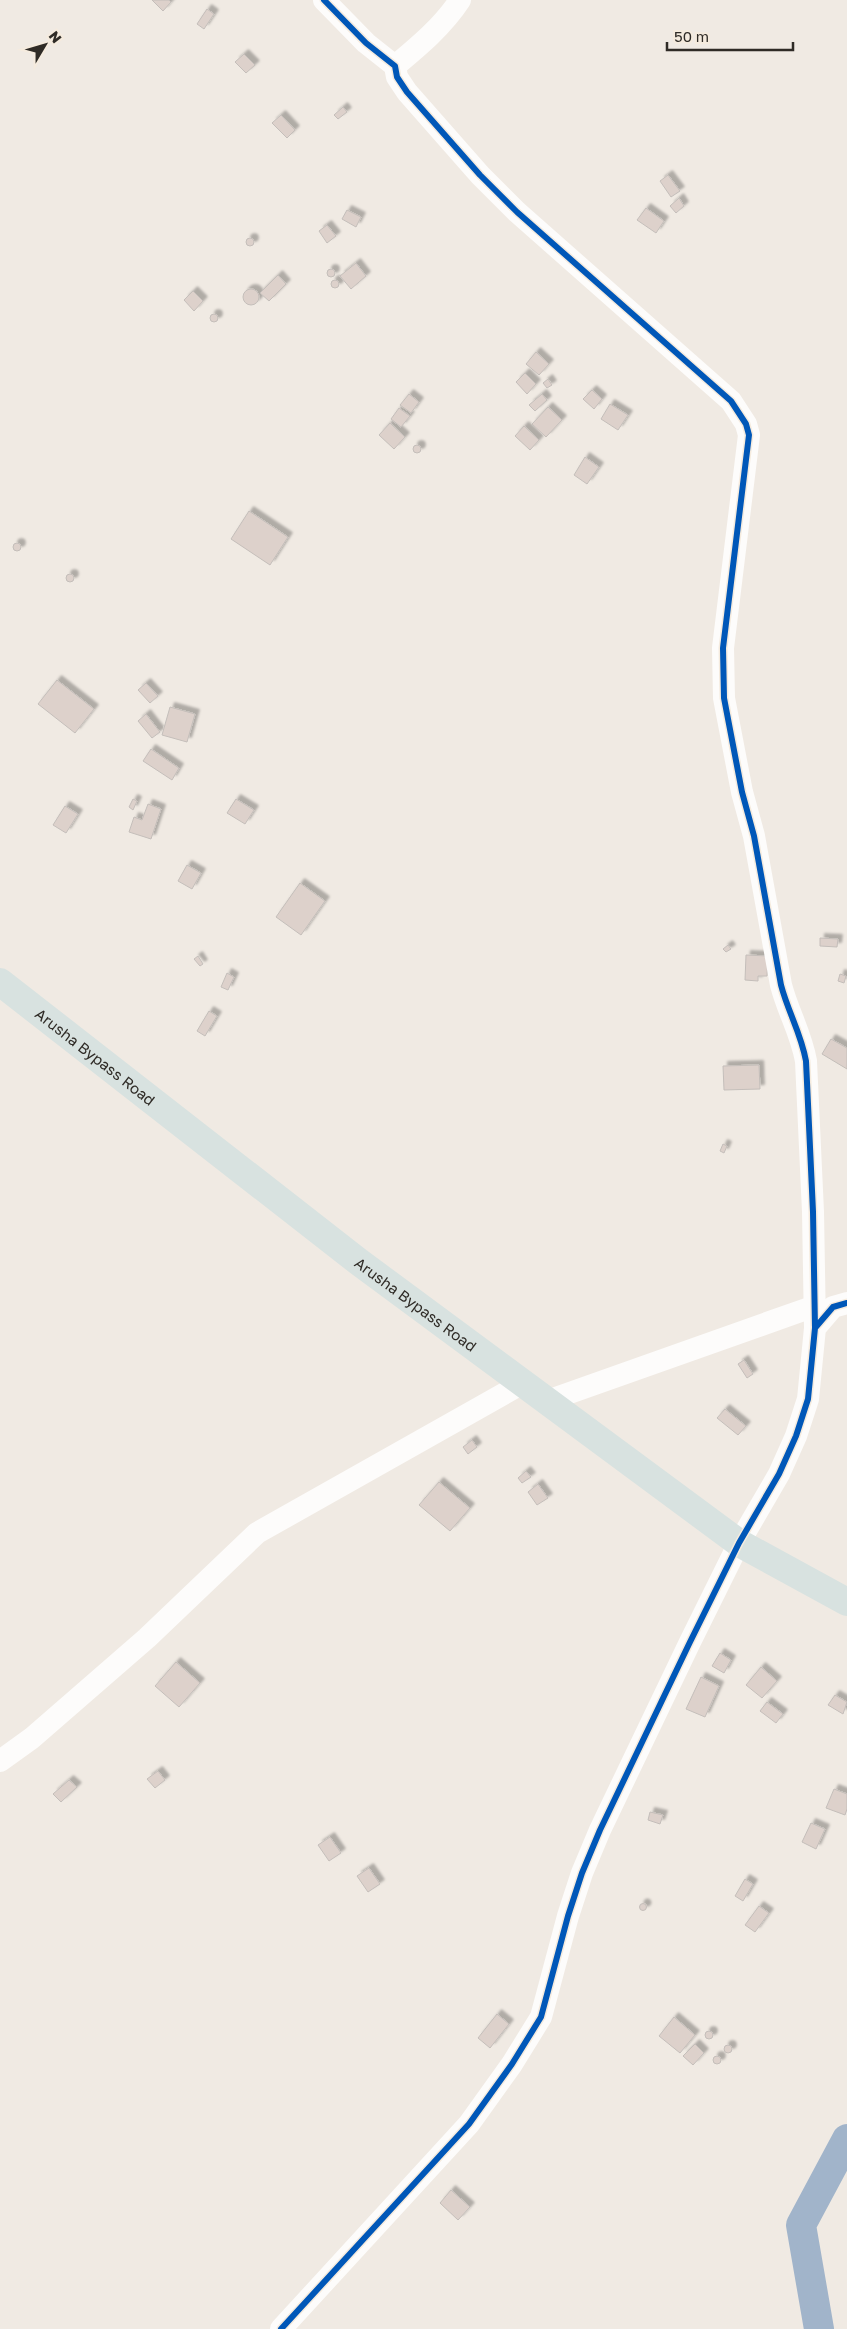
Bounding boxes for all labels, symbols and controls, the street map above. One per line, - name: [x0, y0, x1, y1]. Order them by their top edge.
- north arrow: [20, 20, 70, 70]
- scale bar: [667, 20, 793, 52]
- text: N: [46, 27, 66, 46]
- text: 50 m: [674, 27, 709, 45]
- street label: Arusha Bypass Road: [32, 1004, 159, 1109]
- street label: Arusha Bypass Road: [351, 1253, 480, 1355]

